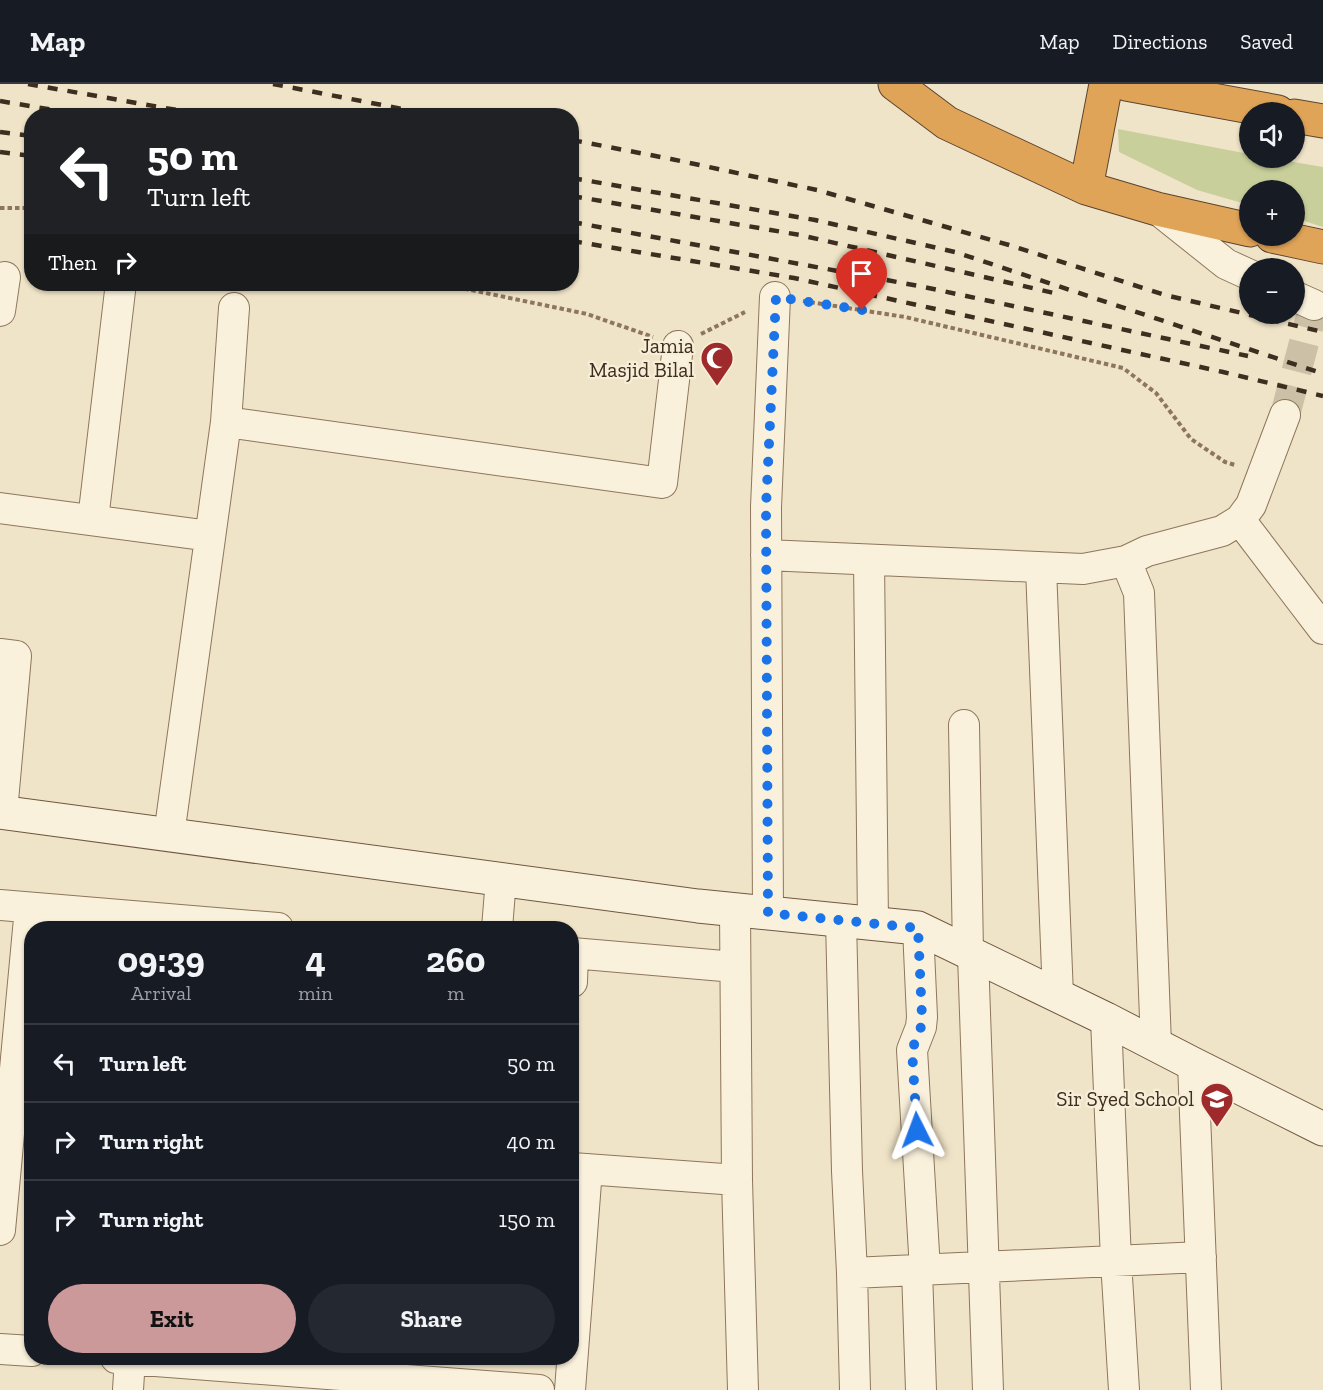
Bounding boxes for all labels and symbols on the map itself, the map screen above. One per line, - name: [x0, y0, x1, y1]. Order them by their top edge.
- pin: [836, 248, 887, 310]
- place label: Jamia Masjid Bilal: [589, 333, 694, 383]
- mosque icon: Jamia Masjid Bilal: [699, 340, 735, 387]
- school or university icon: Sir Syed School: [1199, 1081, 1235, 1128]
- place label: Sir Syed School: [1056, 1086, 1194, 1111]
- position arrow: [885, 1098, 949, 1162]

